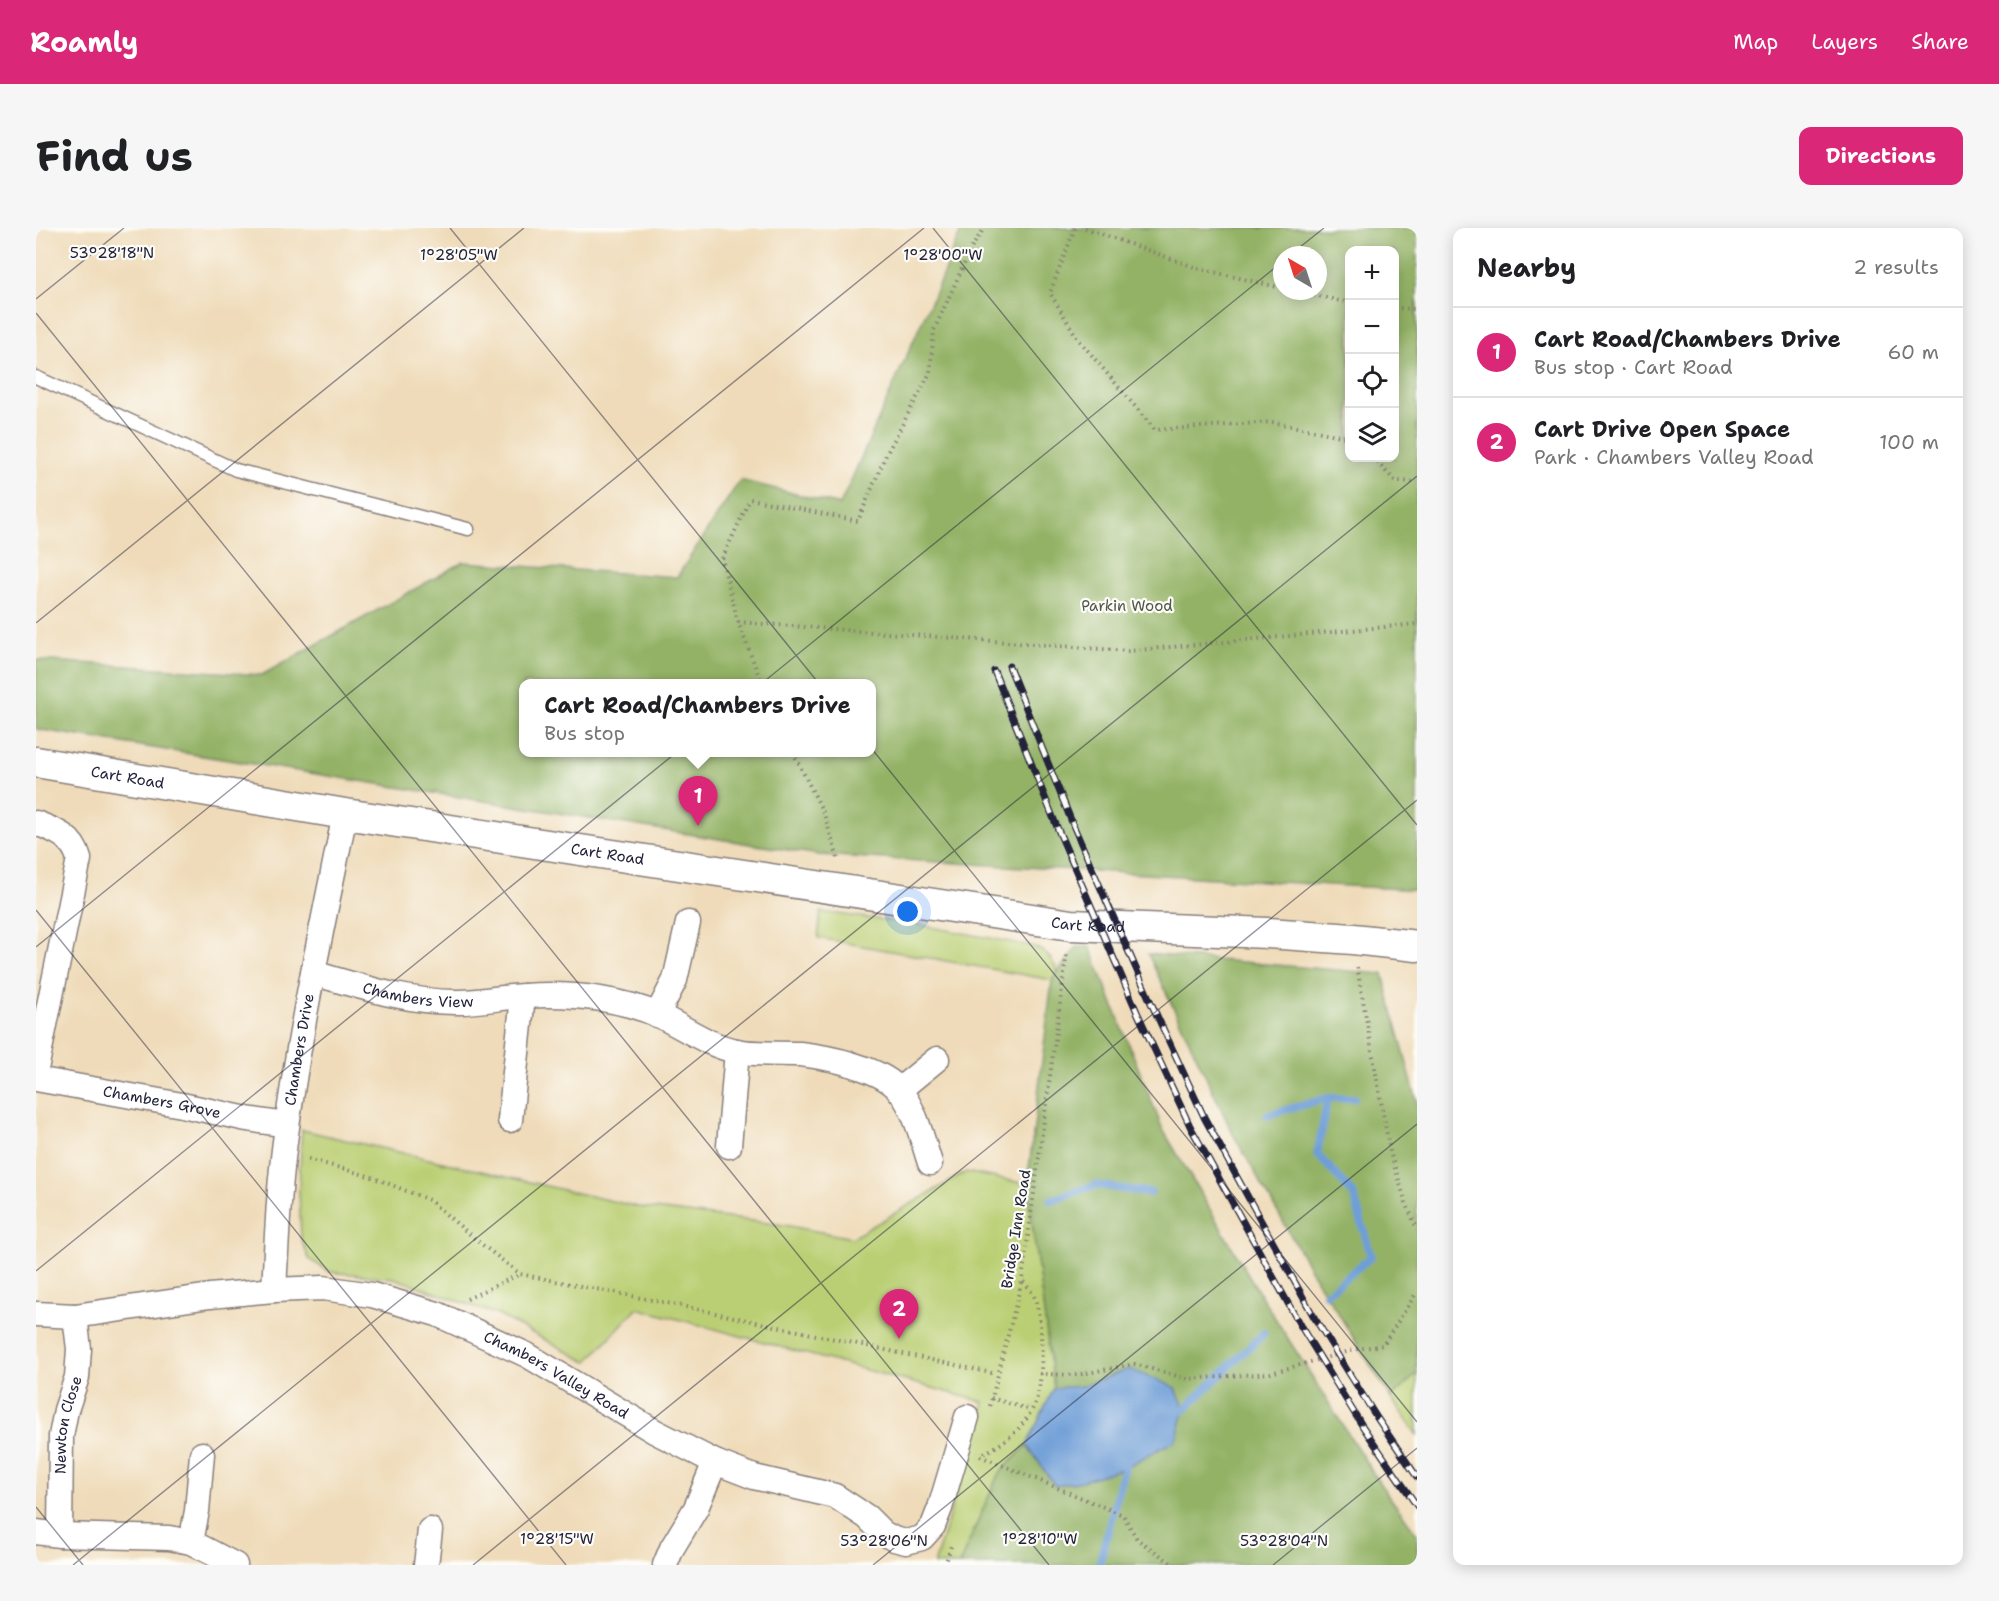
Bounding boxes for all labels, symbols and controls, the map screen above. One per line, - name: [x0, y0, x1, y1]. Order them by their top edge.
- text: Roamly: [30, 23, 138, 61]
- text: Map: [1733, 28, 1778, 56]
- text: Layers: [1811, 28, 1878, 56]
- text: Share: [1911, 28, 1969, 56]
- button: Directions: [1799, 127, 1963, 185]
- text: Find us: [36, 128, 193, 184]
- text: 53°28'18"N: [70, 243, 154, 263]
- text: 1°28'05"W: [420, 245, 498, 265]
- text: 1°28'00"W: [903, 245, 983, 265]
- north arrow: [1273, 246, 1327, 300]
- map controls: [1345, 246, 1399, 462]
- button: +: [1345, 246, 1399, 300]
- text: Nearby: [1477, 250, 1576, 285]
- text: 2 results: [1853, 254, 1939, 280]
- button: −: [1345, 300, 1399, 354]
- text: Cart Road/Chambers Drive: [1534, 325, 1841, 354]
- text: 1: [1492, 339, 1501, 365]
- text: 60 m: [1887, 339, 1939, 365]
- button: locate: [1345, 354, 1399, 408]
- text: Bus stop · Cart Road: [1534, 354, 1733, 380]
- button: layers: [1345, 408, 1399, 462]
- text: Cart Drive Open Space: [1534, 415, 1790, 444]
- text: 2: [1490, 429, 1504, 455]
- text: 100 m: [1879, 429, 1939, 455]
- text: Park · Chambers Valley Road: [1534, 444, 1814, 470]
- park label: Parkin Wood: [1081, 596, 1173, 616]
- popup: [519, 679, 876, 757]
- text: Cart Road/Chambers Drive: [544, 691, 851, 720]
- text: Bus stop: [544, 720, 625, 746]
- street label: Cart Road: [89, 761, 166, 794]
- pin: 1: [678, 776, 718, 826]
- street label: Cart Road: [569, 839, 646, 870]
- your location: [893, 897, 922, 926]
- street label: Cart Road: [1050, 912, 1126, 937]
- street label: Chambers View: [360, 978, 474, 1012]
- street label: Chambers Drive: [280, 992, 319, 1107]
- street label: Chambers Grove: [101, 1081, 223, 1123]
- street label: Bridge Inn Road: [997, 1167, 1035, 1290]
- pin: 2: [880, 1290, 918, 1339]
- street label: Chambers Valley Road: [480, 1327, 633, 1424]
- street label: Newton Close: [51, 1373, 87, 1474]
- text: 1°28'15"W: [520, 1529, 594, 1549]
- text: 1°28'10"W: [1002, 1529, 1078, 1549]
- text: 53°28'06"N: [840, 1531, 928, 1551]
- text: 53°28'04"N: [1240, 1531, 1328, 1551]

